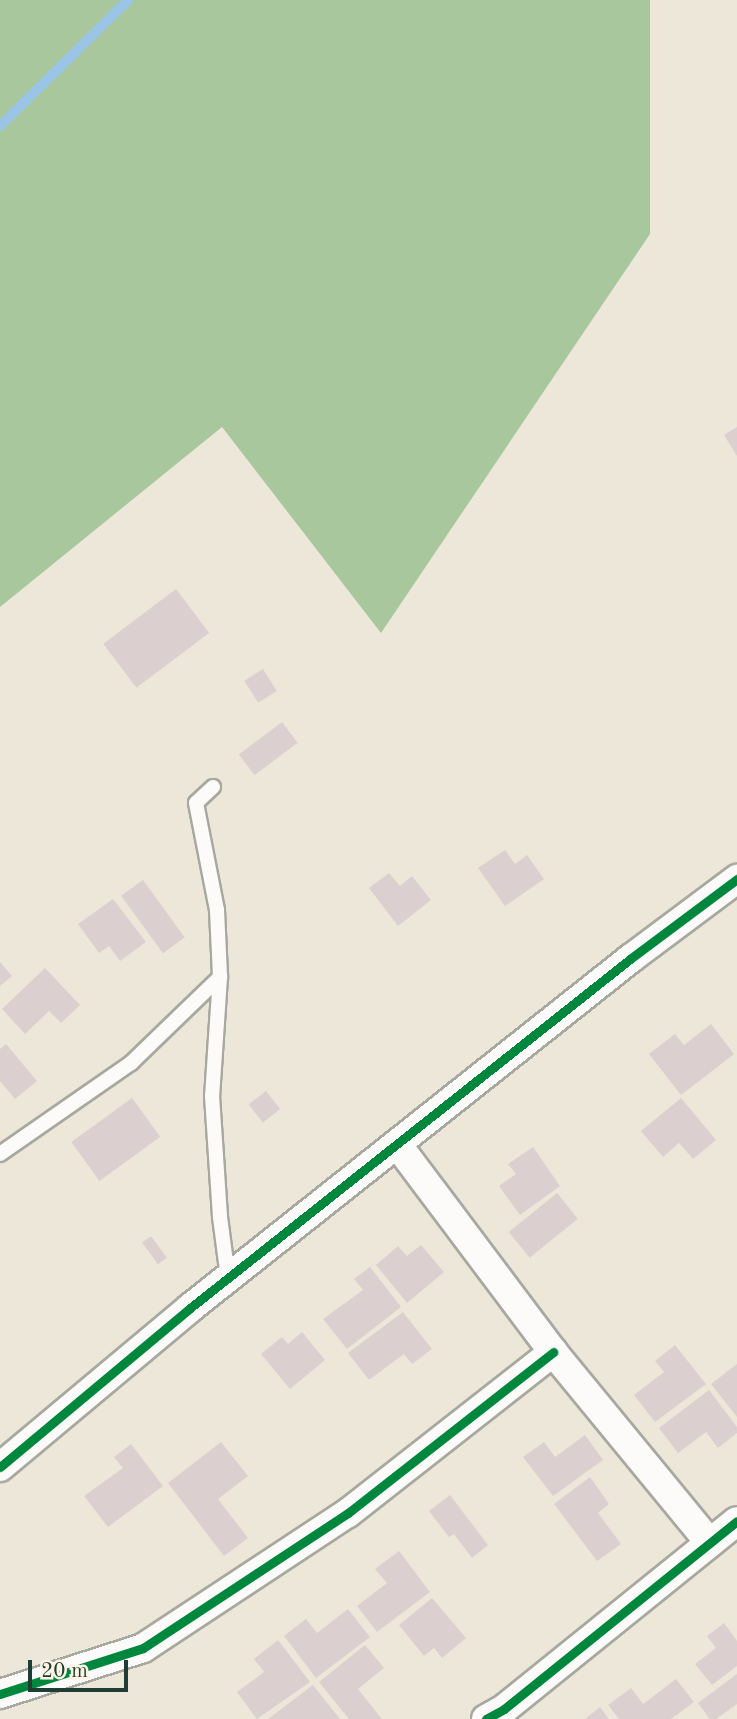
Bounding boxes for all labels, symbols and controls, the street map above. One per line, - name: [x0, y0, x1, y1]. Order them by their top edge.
- scale bar: [32, 1646, 131, 1690]
- text: 20 m: [41, 1661, 88, 1682]

